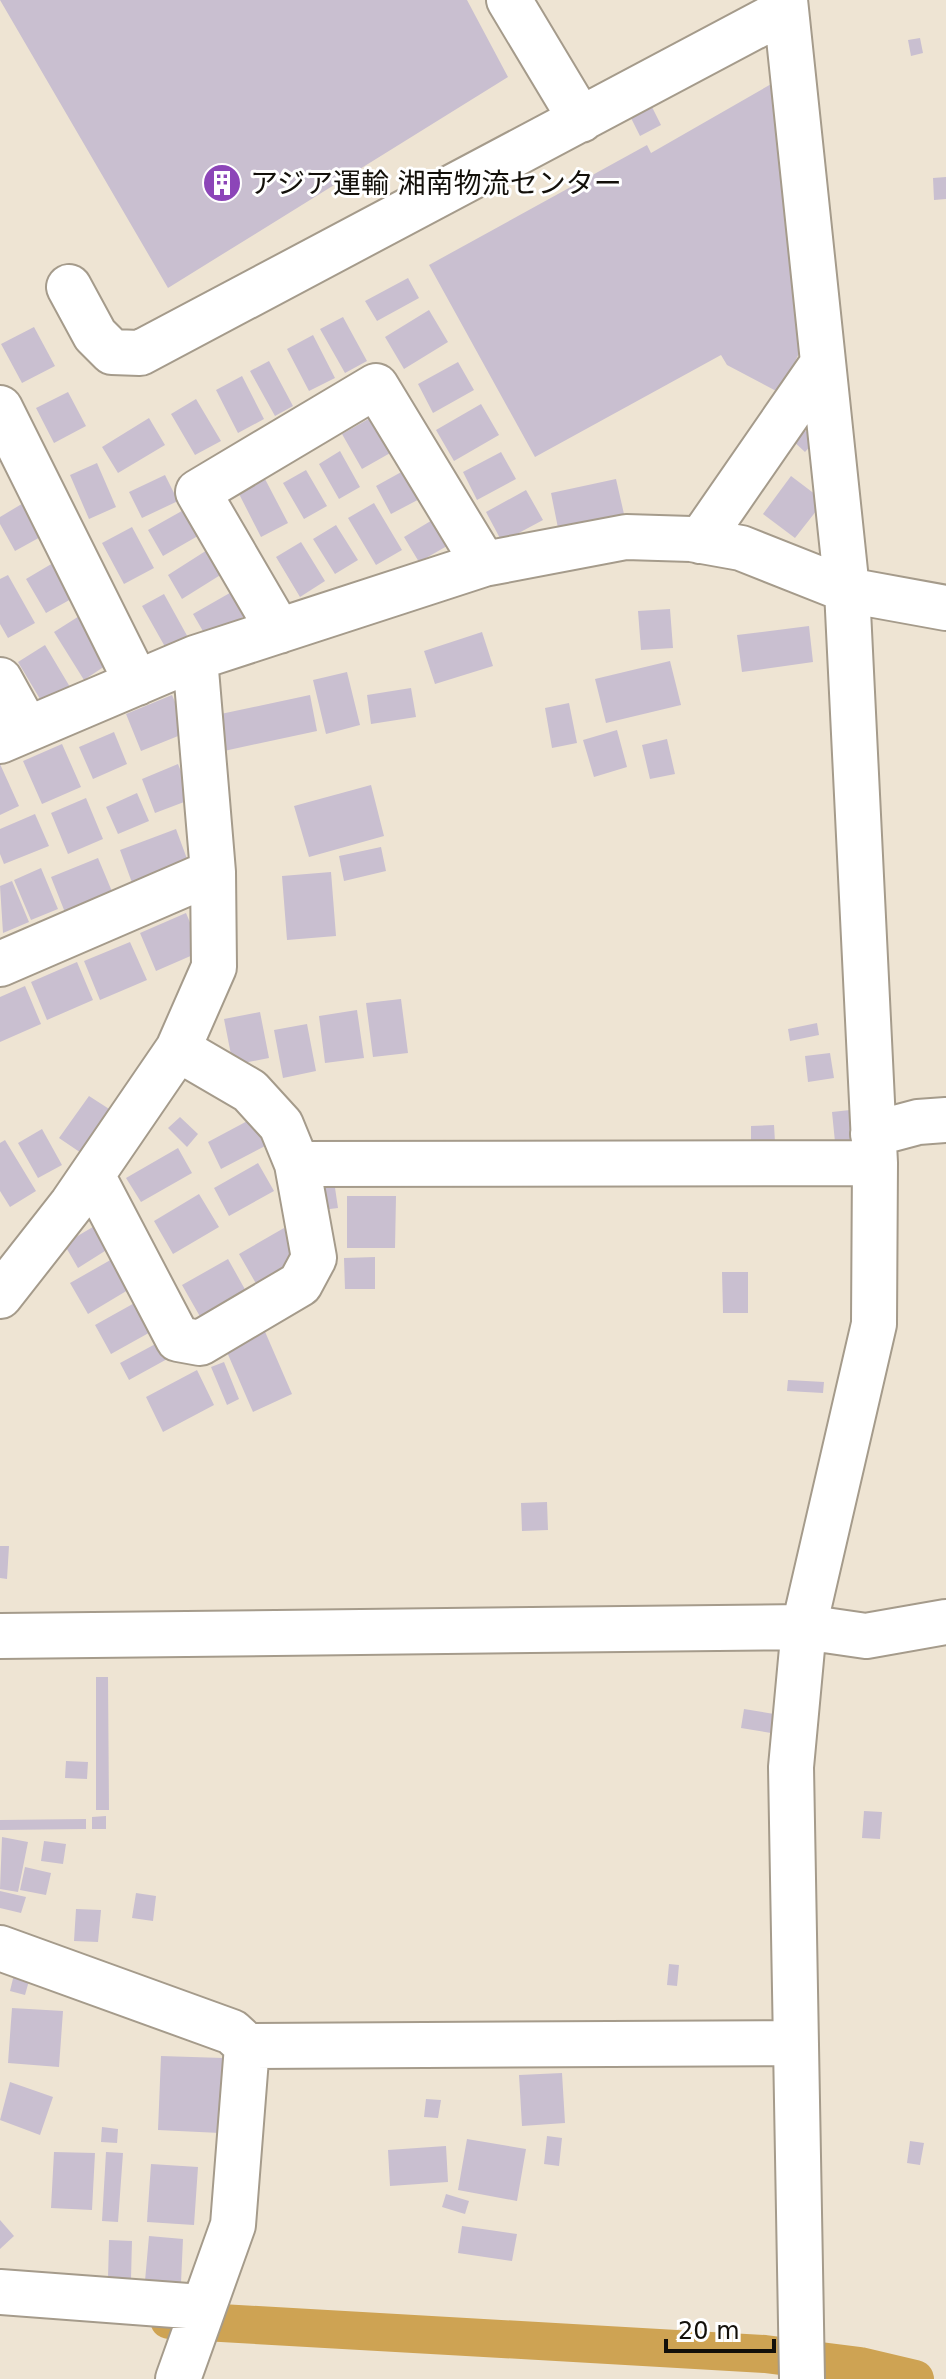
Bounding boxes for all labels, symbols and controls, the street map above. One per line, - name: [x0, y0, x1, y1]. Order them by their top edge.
- building icon: アジア運輸 湘南物流センター: [201, 162, 243, 204]
- place label: アジア運輸 湘南物流センター: [250, 167, 622, 200]
- scale bar: [666, 2303, 774, 2353]
- text: 20 m: [678, 2317, 740, 2345]

